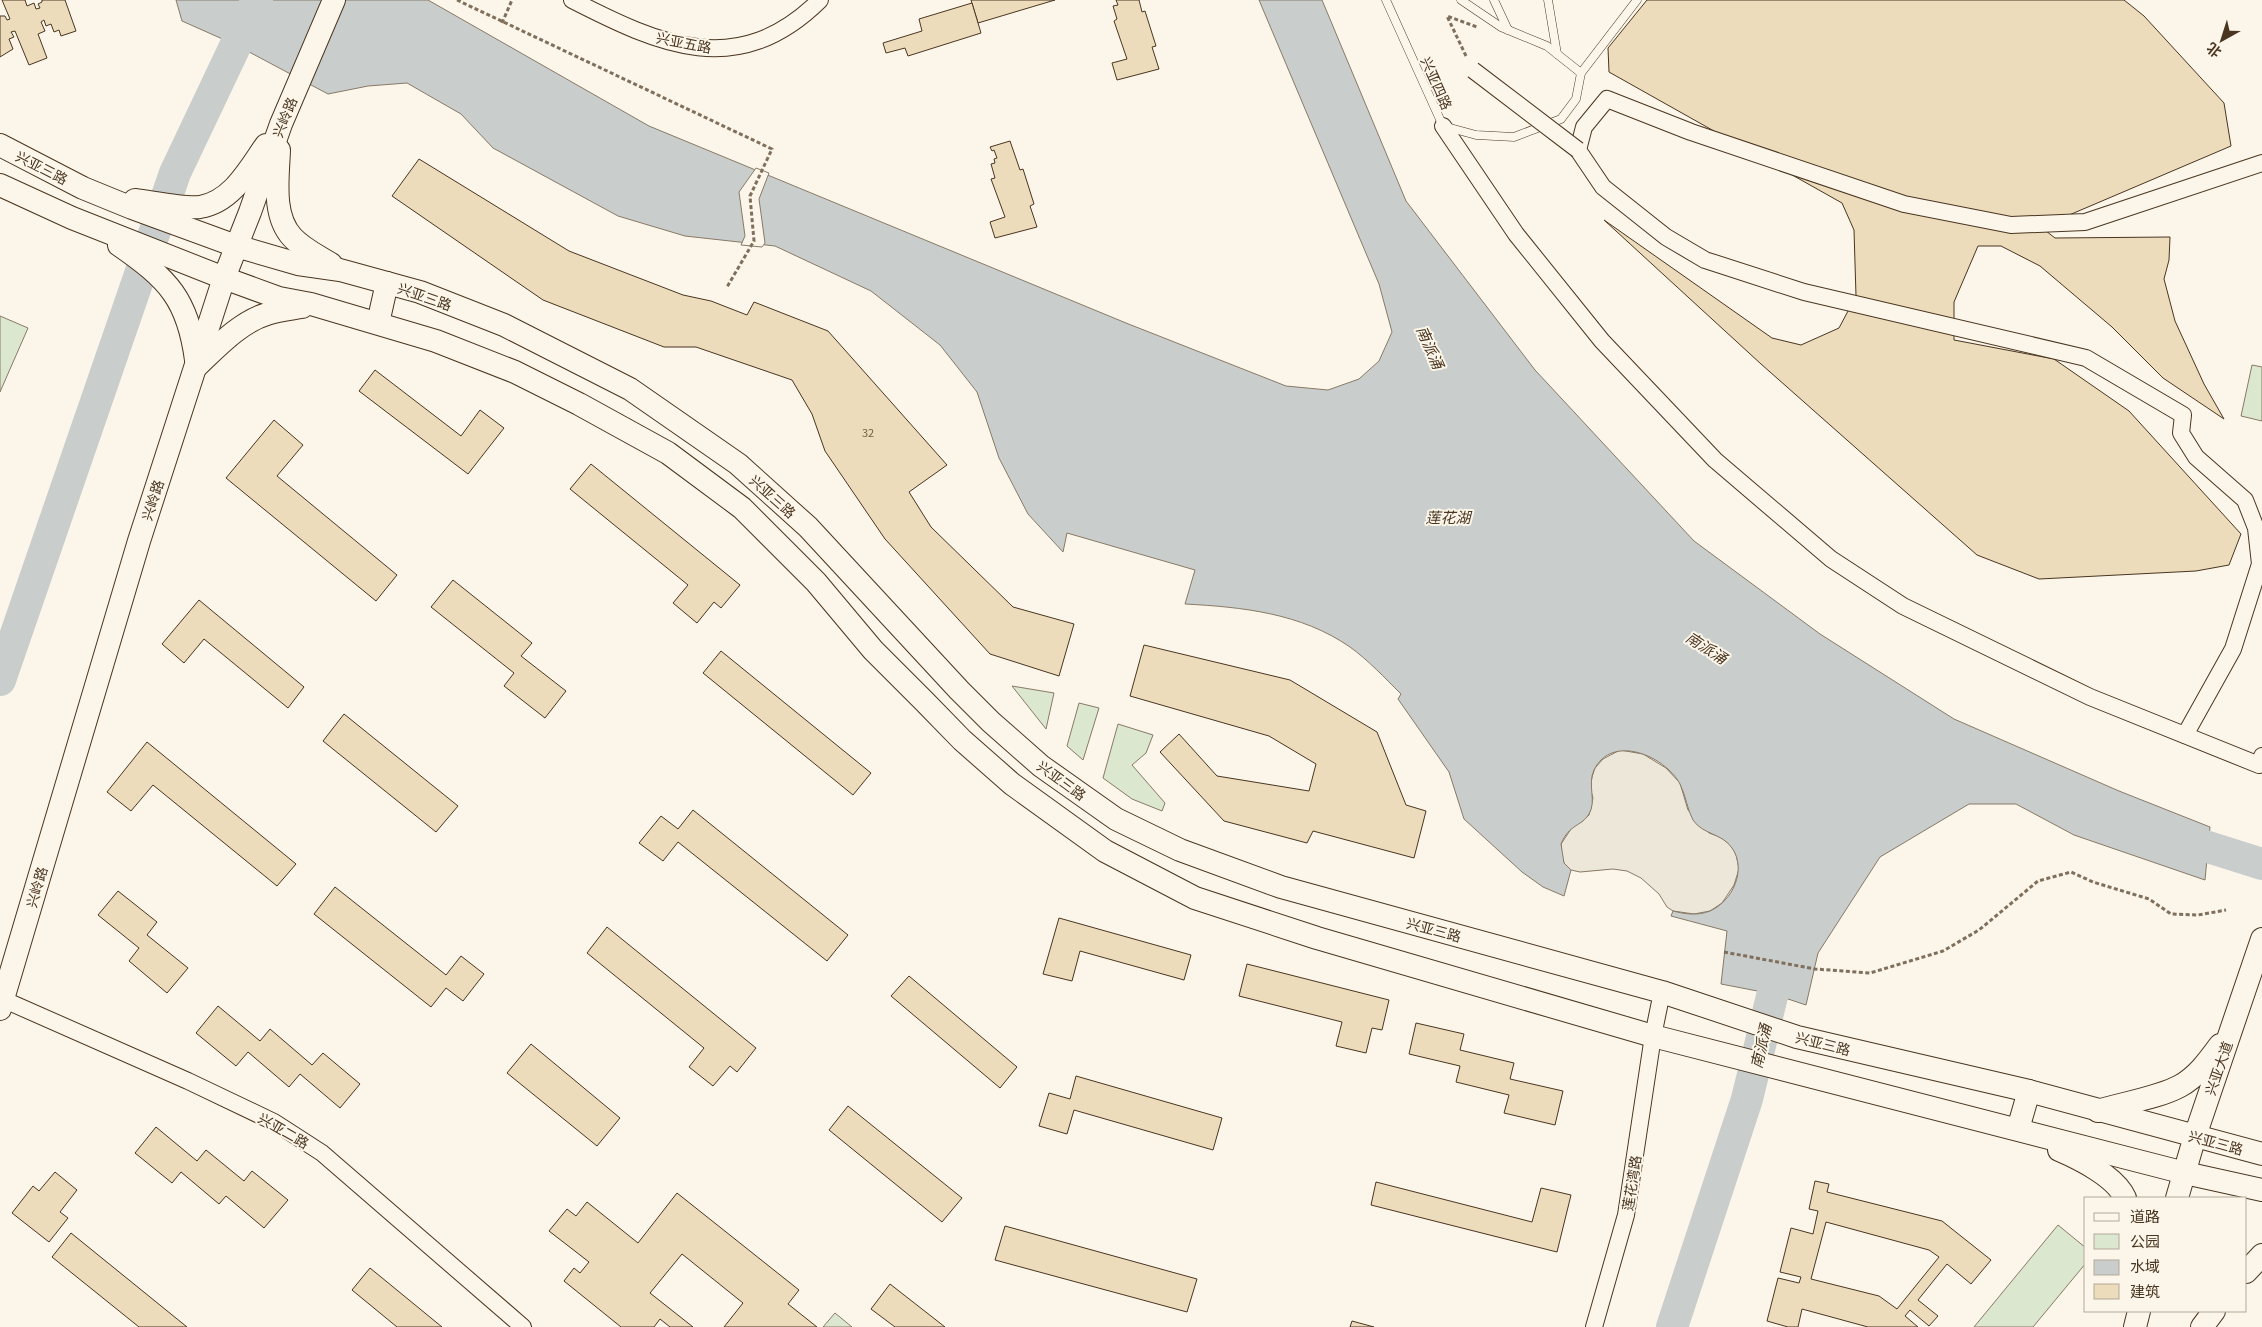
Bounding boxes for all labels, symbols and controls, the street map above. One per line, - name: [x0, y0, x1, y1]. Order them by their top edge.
- north arrow: [2197, 15, 2247, 65]
- street label: 兴亚五路: [655, 27, 713, 57]
- text: 北: [2201, 39, 2225, 63]
- street label: 兴亚四路: [1416, 53, 1458, 113]
- street label: 兴岭路: [267, 94, 301, 140]
- street label: 兴亚三路: [13, 145, 71, 189]
- street label: 兴亚三路: [395, 277, 455, 315]
- water label: 南派涌: [1412, 322, 1451, 374]
- house number: 32: [862, 424, 874, 440]
- street label: 兴亚三路: [746, 470, 800, 522]
- street label: 兴岭路: [136, 477, 168, 523]
- water label: 莲花湖: [1425, 506, 1472, 527]
- water label: 南派涌: [1682, 626, 1733, 669]
- street label: 兴亚三路: [1033, 755, 1091, 805]
- street label: 兴岭路: [21, 864, 51, 910]
- street label: 兴亚三路: [1404, 912, 1464, 946]
- water label: 南派涌: [1745, 1020, 1776, 1070]
- street label: 兴亚三路: [1793, 1027, 1853, 1059]
- street label: 兴亚大道: [2199, 1038, 2237, 1098]
- street label: 兴亚二路: [255, 1107, 313, 1153]
- street label: 兴亚三路: [2186, 1125, 2246, 1159]
- street label: 莲花湾路: [1617, 1154, 1645, 1212]
- legend: [2084, 1197, 2247, 1312]
- text: 道路: [2130, 1205, 2160, 1226]
- text: 公园: [2130, 1230, 2160, 1251]
- text: 水域: [2130, 1255, 2160, 1276]
- text: 建筑: [2130, 1280, 2160, 1301]

